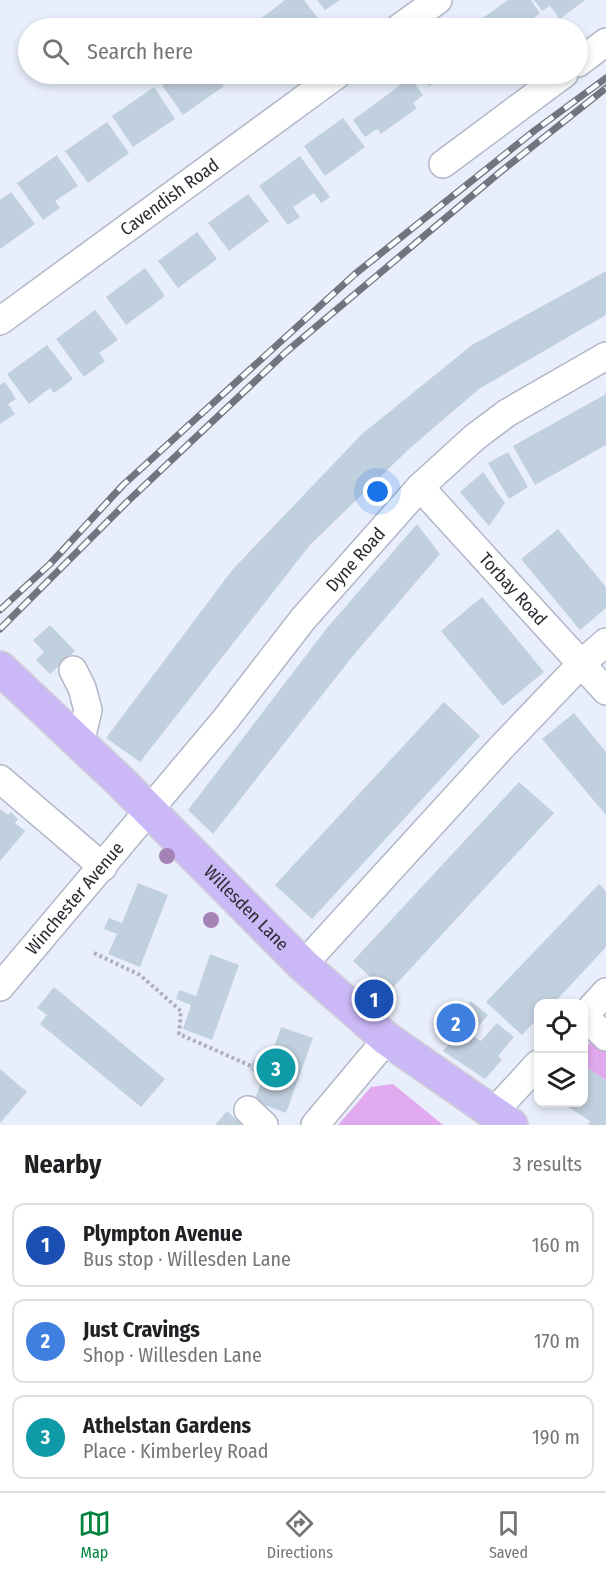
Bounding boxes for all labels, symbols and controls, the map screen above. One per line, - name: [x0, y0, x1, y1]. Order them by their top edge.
- search box: [18, 18, 588, 84]
- icon: search: [39, 35, 72, 68]
- text: Search here: [87, 38, 193, 65]
- street label: Cavendish Road: [116, 154, 223, 240]
- your location: [363, 477, 392, 506]
- street label: Dyne Road: [321, 523, 390, 596]
- street label: Torbay Road: [474, 548, 552, 630]
- street label: Winchester Avenue: [21, 837, 129, 959]
- street label: Willesden Lane: [199, 861, 294, 955]
- pin: 1: [354, 976, 394, 1022]
- map controls: [534, 999, 588, 1107]
- button: locate: [534, 999, 588, 1053]
- pin: 2: [436, 1000, 476, 1046]
- pin: 3: [256, 1046, 296, 1090]
- button: layers: [534, 1053, 588, 1107]
- text: Nearby: [24, 1149, 101, 1180]
- text: 3 results: [513, 1152, 582, 1176]
- text: Plympton Avenue: [83, 1220, 242, 1247]
- text: 1: [41, 1233, 50, 1257]
- text: 160 m: [532, 1233, 580, 1257]
- text: Bus stop · Willesden Lane: [83, 1247, 291, 1271]
- text: Just Cravings: [83, 1316, 200, 1343]
- text: 2: [41, 1329, 50, 1353]
- text: 170 m: [534, 1329, 580, 1353]
- text: Shop · Willesden Lane: [83, 1343, 262, 1367]
- text: Athelstan Gardens: [83, 1412, 251, 1439]
- text: 3: [41, 1425, 50, 1449]
- text: 190 m: [532, 1425, 580, 1449]
- text: Place · Kimberley Road: [83, 1439, 269, 1463]
- tab: Map: [78, 1507, 111, 1562]
- tab: Directions: [267, 1507, 333, 1562]
- tab: Saved: [489, 1507, 528, 1562]

